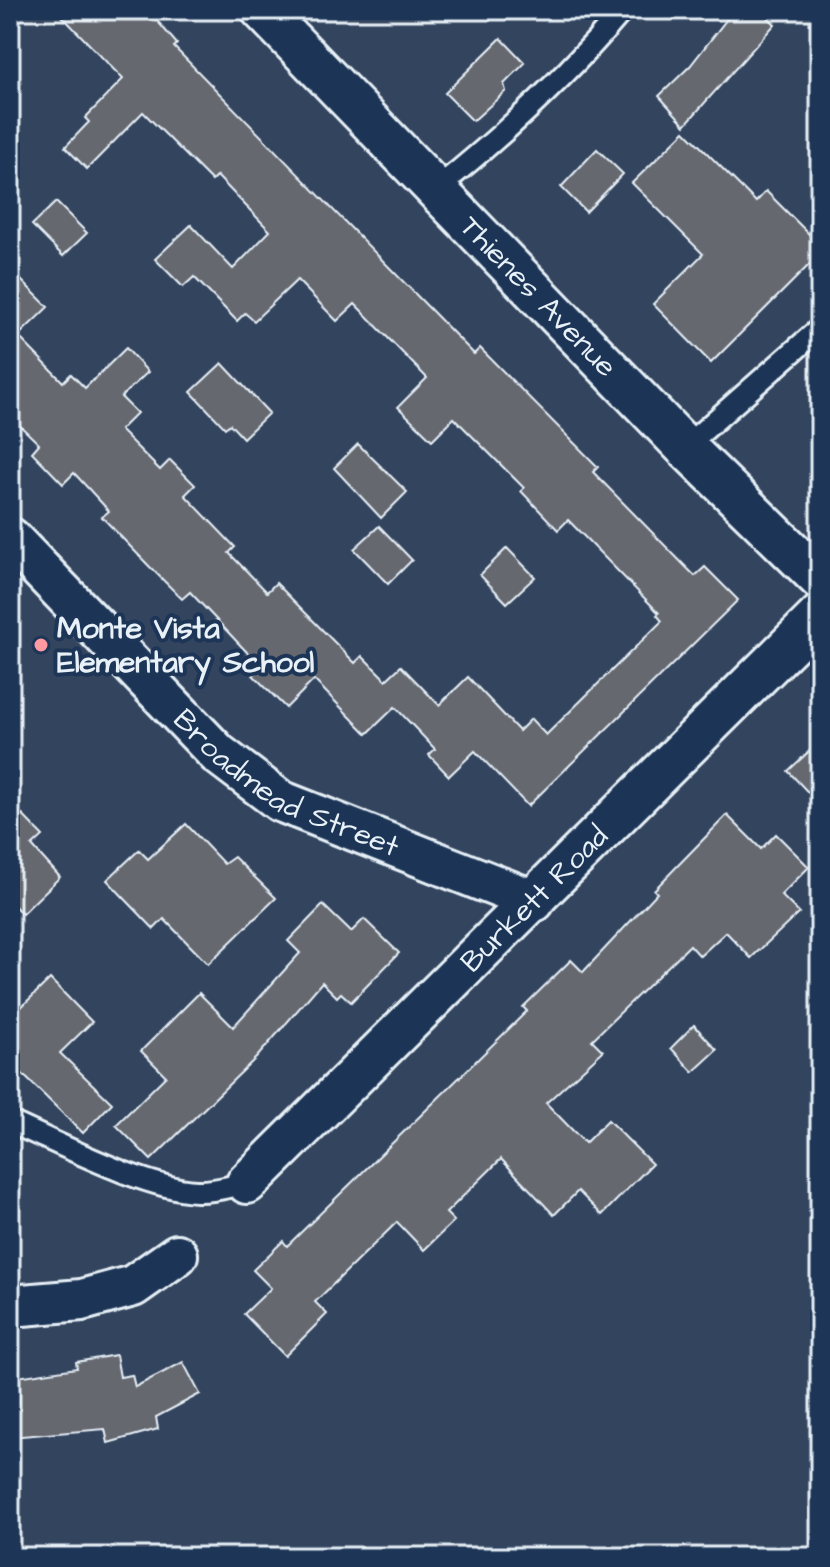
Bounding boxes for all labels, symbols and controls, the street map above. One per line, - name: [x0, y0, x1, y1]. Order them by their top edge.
- street label: Thienes Avenue: [450, 207, 626, 387]
- place label: Monte Vista Elementary School: [57, 608, 315, 686]
- marker: Monte Vista Elementary School: [32, 636, 50, 654]
- street label: Broadmead Street: [163, 700, 405, 868]
- street label: Burkett Road: [451, 816, 618, 982]

